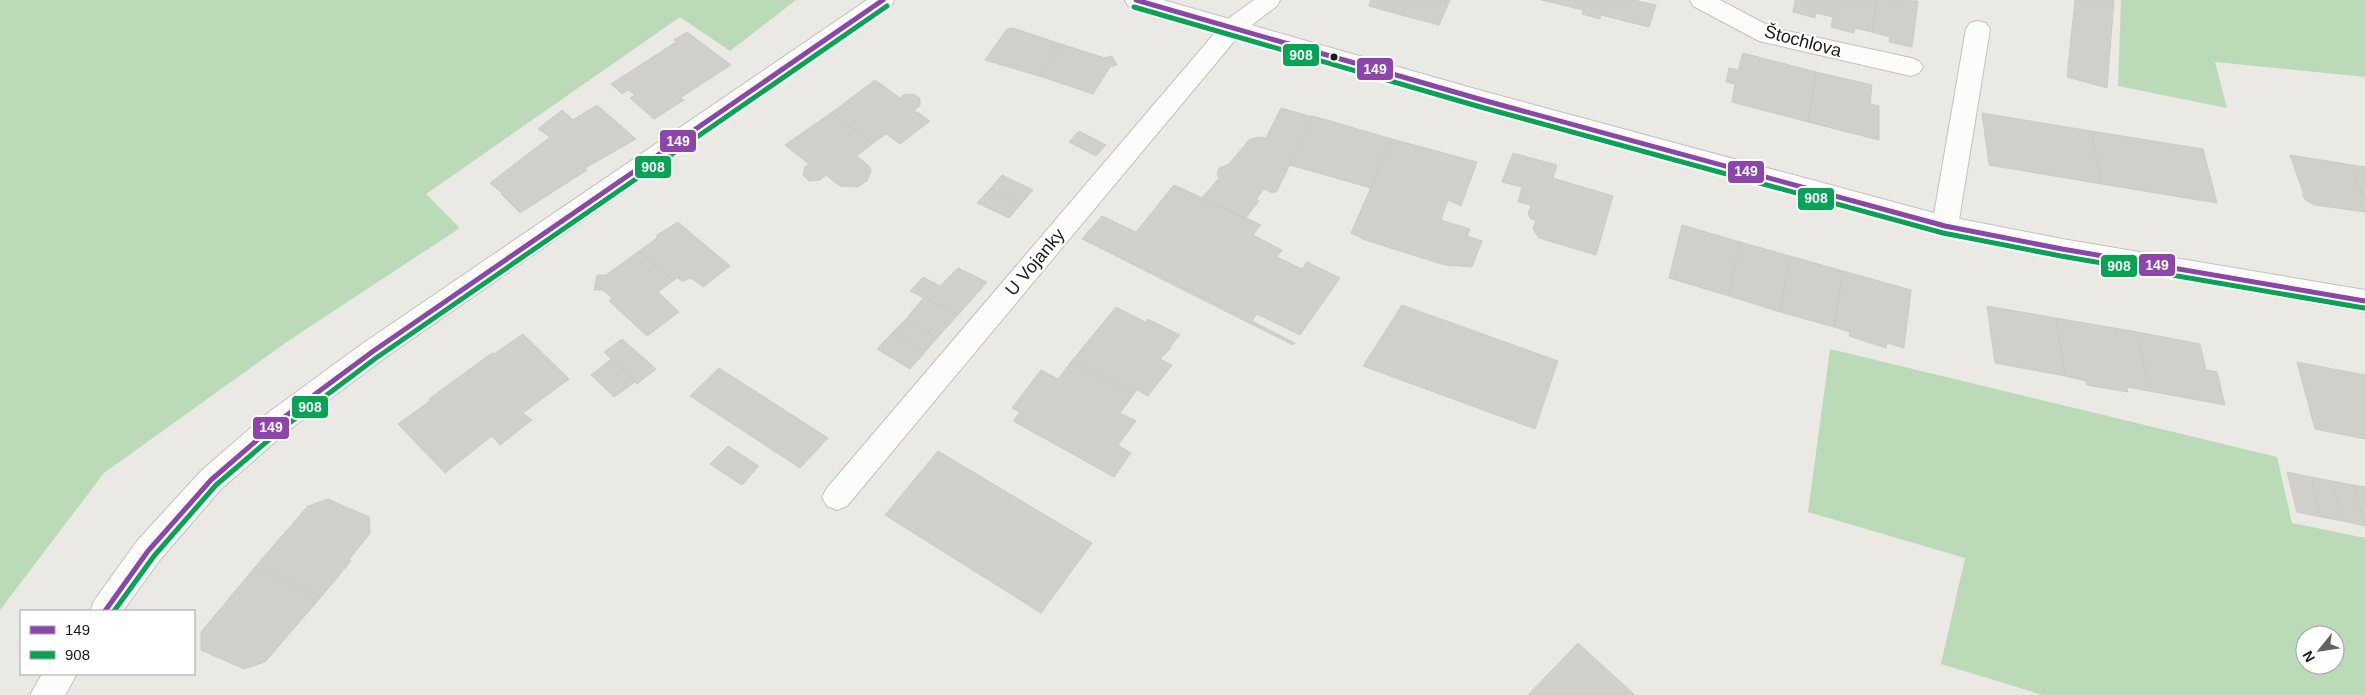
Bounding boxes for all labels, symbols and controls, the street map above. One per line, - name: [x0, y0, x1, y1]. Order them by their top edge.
- street label: Štochlova: [1762, 20, 1845, 61]
- line badge: 908: [1282, 43, 1320, 67]
- text: 908: [1289, 47, 1313, 63]
- unlabelled marker: [1329, 52, 1339, 62]
- line badge: 149: [1356, 57, 1394, 81]
- text: 149: [1363, 61, 1387, 77]
- line badge: 149: [659, 129, 697, 153]
- text: 149: [666, 133, 690, 149]
- line badge: 908: [634, 155, 672, 179]
- text: 908: [641, 159, 665, 175]
- line badge: 149: [1727, 160, 1765, 184]
- text: 149: [1734, 163, 1758, 179]
- line badge: 908: [1797, 187, 1835, 211]
- text: 908: [1804, 190, 1828, 206]
- street label: U Vojanky: [1001, 225, 1069, 299]
- line badge: 149: [2138, 253, 2176, 277]
- line badge: 908: [2100, 254, 2138, 278]
- text: 149: [2145, 257, 2169, 273]
- text: 908: [2107, 258, 2131, 274]
- line badge: 908: [291, 395, 329, 419]
- text: 908: [298, 399, 322, 415]
- line badge: 149: [252, 416, 290, 440]
- text: 149: [259, 419, 283, 435]
- legend: [20, 610, 195, 675]
- text: 149: [65, 621, 90, 638]
- north arrow: [2295, 625, 2345, 675]
- text: 908: [65, 646, 90, 663]
- text: N: [2299, 648, 2318, 665]

